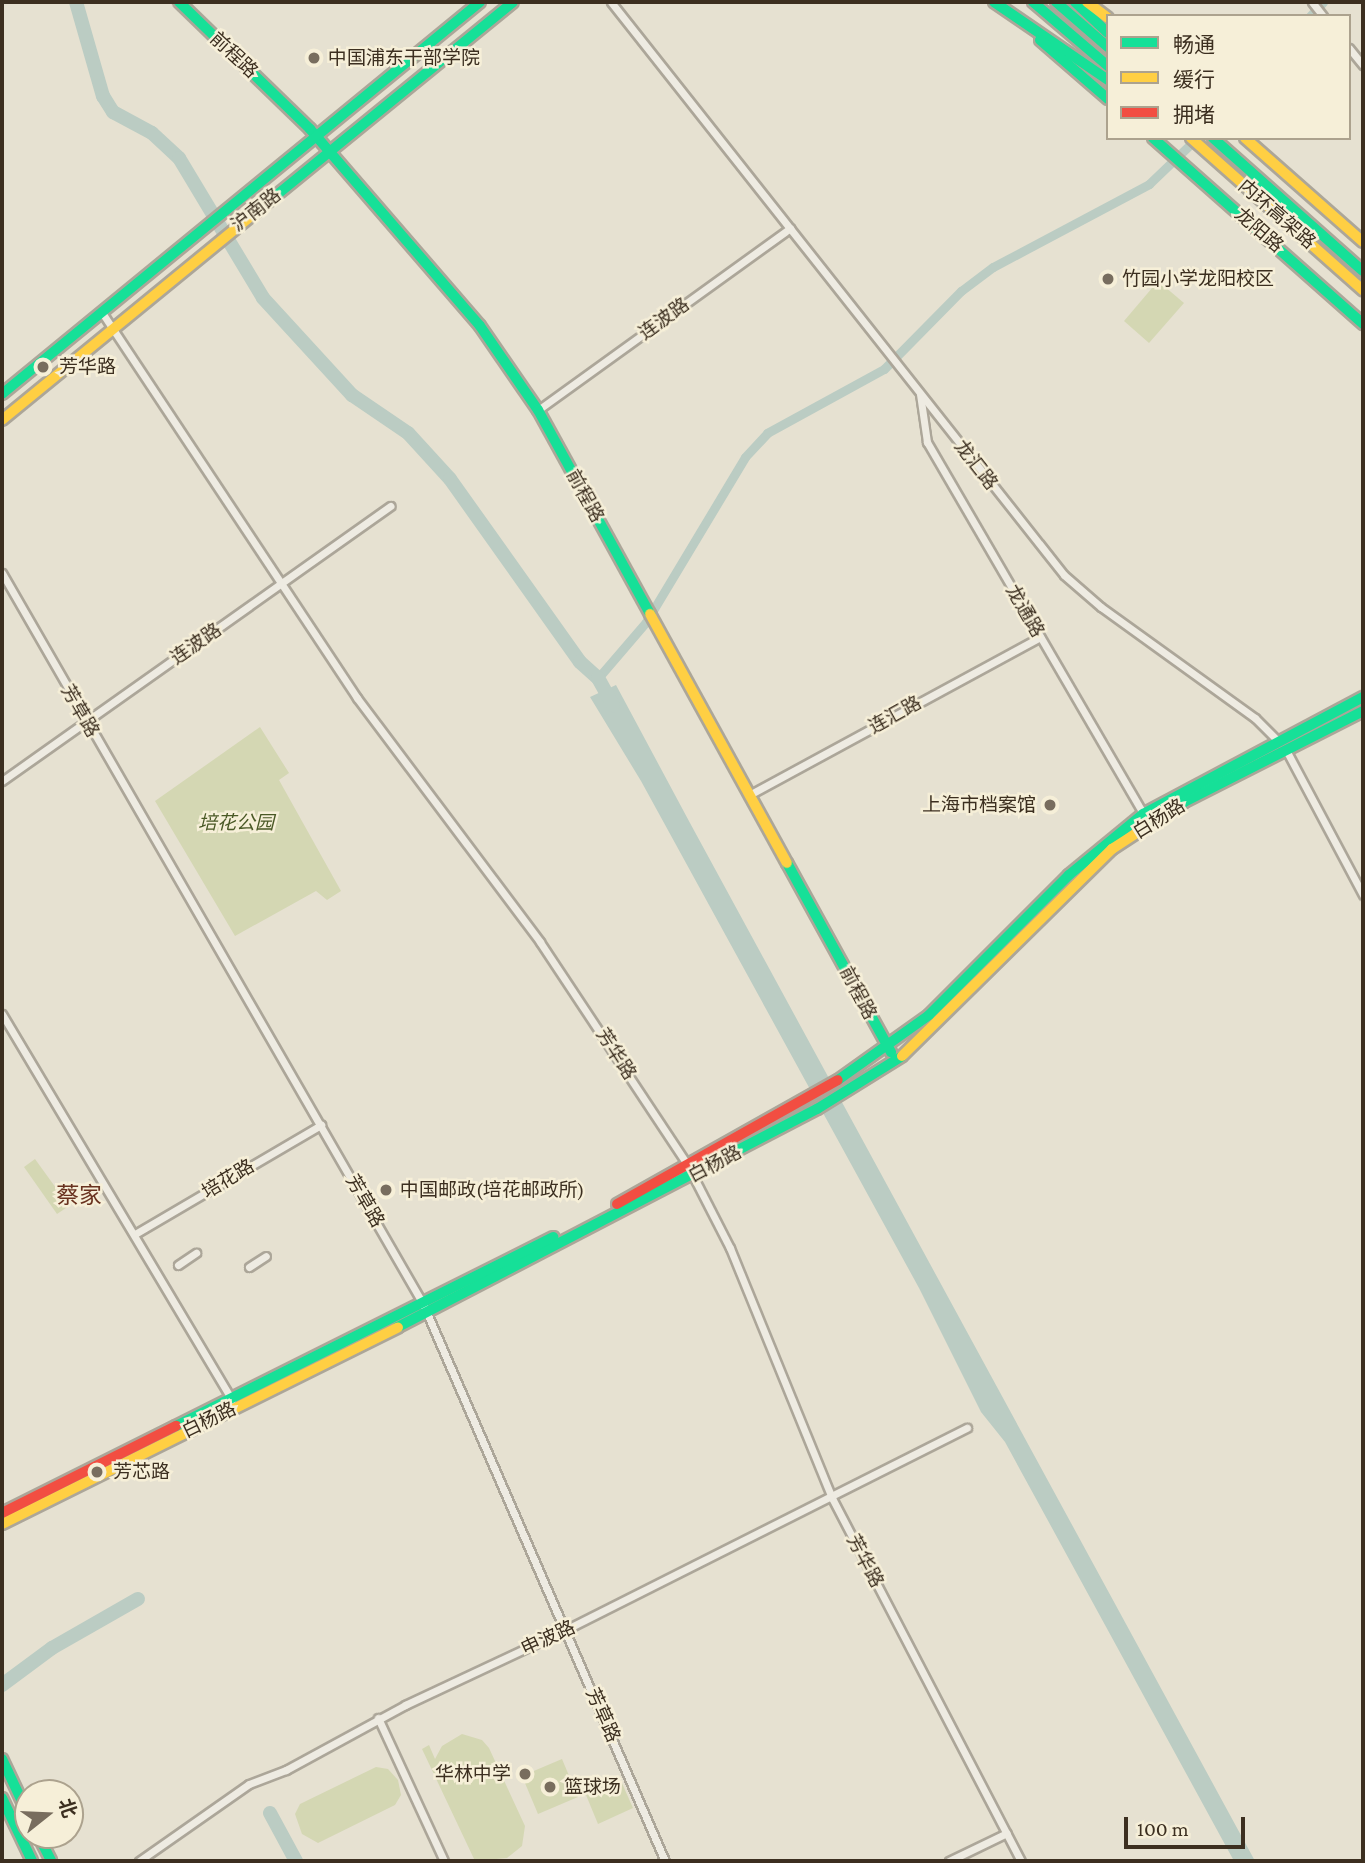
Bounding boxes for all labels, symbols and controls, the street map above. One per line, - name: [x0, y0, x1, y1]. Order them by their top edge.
- legend: [1106, 14, 1351, 140]
- street label: 前程路: [205, 27, 263, 83]
- text: 畅通: [1173, 33, 1215, 57]
- place label: 中国浦东干部学院: [328, 47, 480, 69]
- marker: 中国浦东干部学院: [306, 50, 322, 66]
- text: 缓行: [1173, 68, 1215, 92]
- text: 拥堵: [1173, 103, 1215, 127]
- street label: 内环高架路: [1234, 174, 1320, 254]
- street label: 沪南路: [227, 183, 285, 237]
- street label: 龙阳路: [1230, 203, 1288, 257]
- place label: 竹园小学龙阳校区: [1122, 268, 1274, 290]
- marker: 竹园小学龙阳校区: [1100, 271, 1116, 287]
- street label: 连波路: [634, 293, 694, 345]
- place label: 芳华路: [59, 356, 116, 378]
- marker: 芳华路: [33, 357, 53, 377]
- street label: 龙汇路: [949, 436, 1003, 494]
- street label: 前程路: [561, 466, 609, 526]
- street label: 龙通路: [1001, 581, 1049, 641]
- street label: 连波路: [166, 618, 226, 670]
- street label: 芳草路: [56, 681, 104, 741]
- street label: 连汇路: [865, 691, 925, 739]
- place label: 上海市档案馆: [922, 794, 1036, 816]
- street label: 白杨路: [1129, 794, 1189, 844]
- marker: 上海市档案馆: [1042, 797, 1058, 813]
- park label: 培花公园: [198, 812, 274, 834]
- street label: 前程路: [835, 962, 881, 1024]
- street label: 芳华路: [591, 1024, 641, 1084]
- street label: 白杨路: [684, 1141, 746, 1187]
- street label: 培花路: [198, 1155, 258, 1203]
- street label: 芳草路: [341, 1171, 389, 1231]
- place label: 中国邮政(培花邮政所): [400, 1179, 584, 1201]
- district label: 蔡家: [56, 1181, 102, 1209]
- marker: 中国邮政(培花邮政所): [378, 1182, 394, 1198]
- street label: 白杨路: [178, 1397, 240, 1443]
- place label: 芳芯路: [113, 1461, 170, 1483]
- marker: 芳芯路: [87, 1462, 107, 1482]
- street label: 芳华路: [842, 1530, 888, 1592]
- street label: 申波路: [517, 1616, 579, 1660]
- street label: 芳草路: [581, 1684, 625, 1746]
- place label: 华林中学: [435, 1763, 511, 1785]
- marker: 华林中学: [517, 1766, 533, 1782]
- place label: 篮球场: [564, 1776, 621, 1798]
- north arrow: [14, 1779, 84, 1849]
- marker: 篮球场: [542, 1779, 558, 1795]
- text: 北: [55, 1796, 80, 1820]
- scale bar: [1127, 1804, 1248, 1848]
- text: 100 m: [1137, 1817, 1189, 1841]

